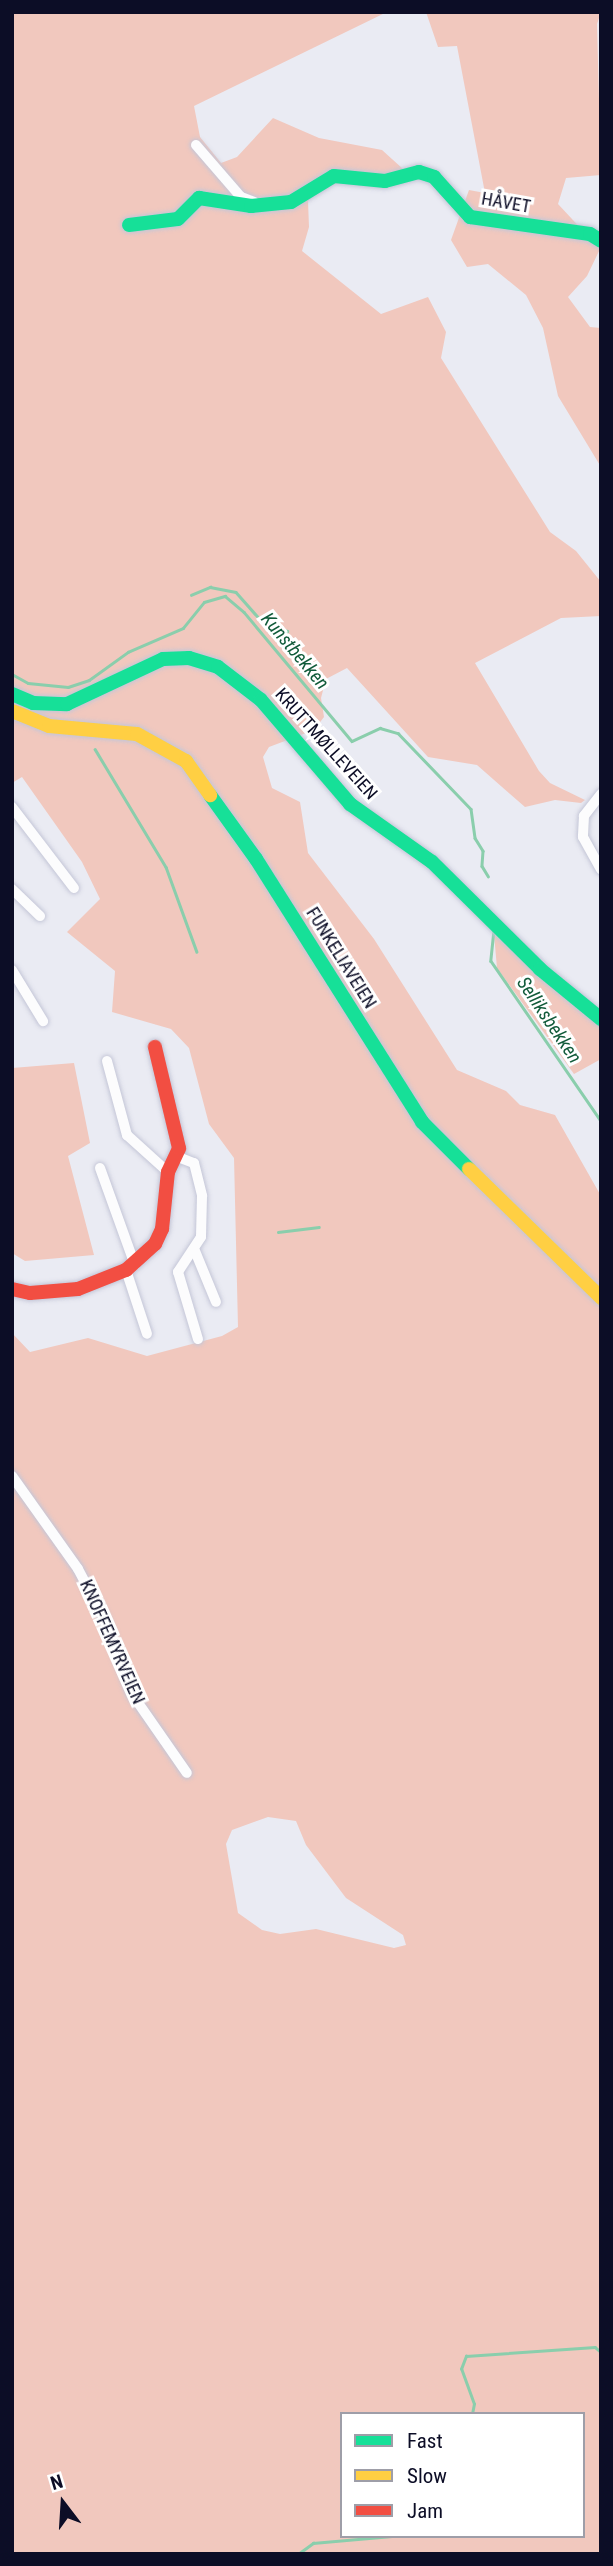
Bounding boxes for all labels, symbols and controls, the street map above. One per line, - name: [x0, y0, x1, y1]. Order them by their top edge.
- street label: HÅVET: [480, 188, 532, 218]
- water label: Kunstbekken: [256, 608, 334, 694]
- street label: KRUTTMØLLEVEIEN: [270, 684, 382, 804]
- street label: FUNKELIAVEIEN: [301, 903, 381, 1013]
- water label: Selliksbekken: [512, 972, 586, 1068]
- street label: KNOFFEMYRVEIEN: [75, 1576, 149, 1708]
- legend: [340, 2412, 585, 2538]
- text: Fast: [407, 2429, 443, 2453]
- text: Slow: [407, 2464, 447, 2488]
- north arrow: [28, 2468, 98, 2538]
- text: N: [48, 2470, 66, 2495]
- text: Jam: [407, 2499, 443, 2523]

